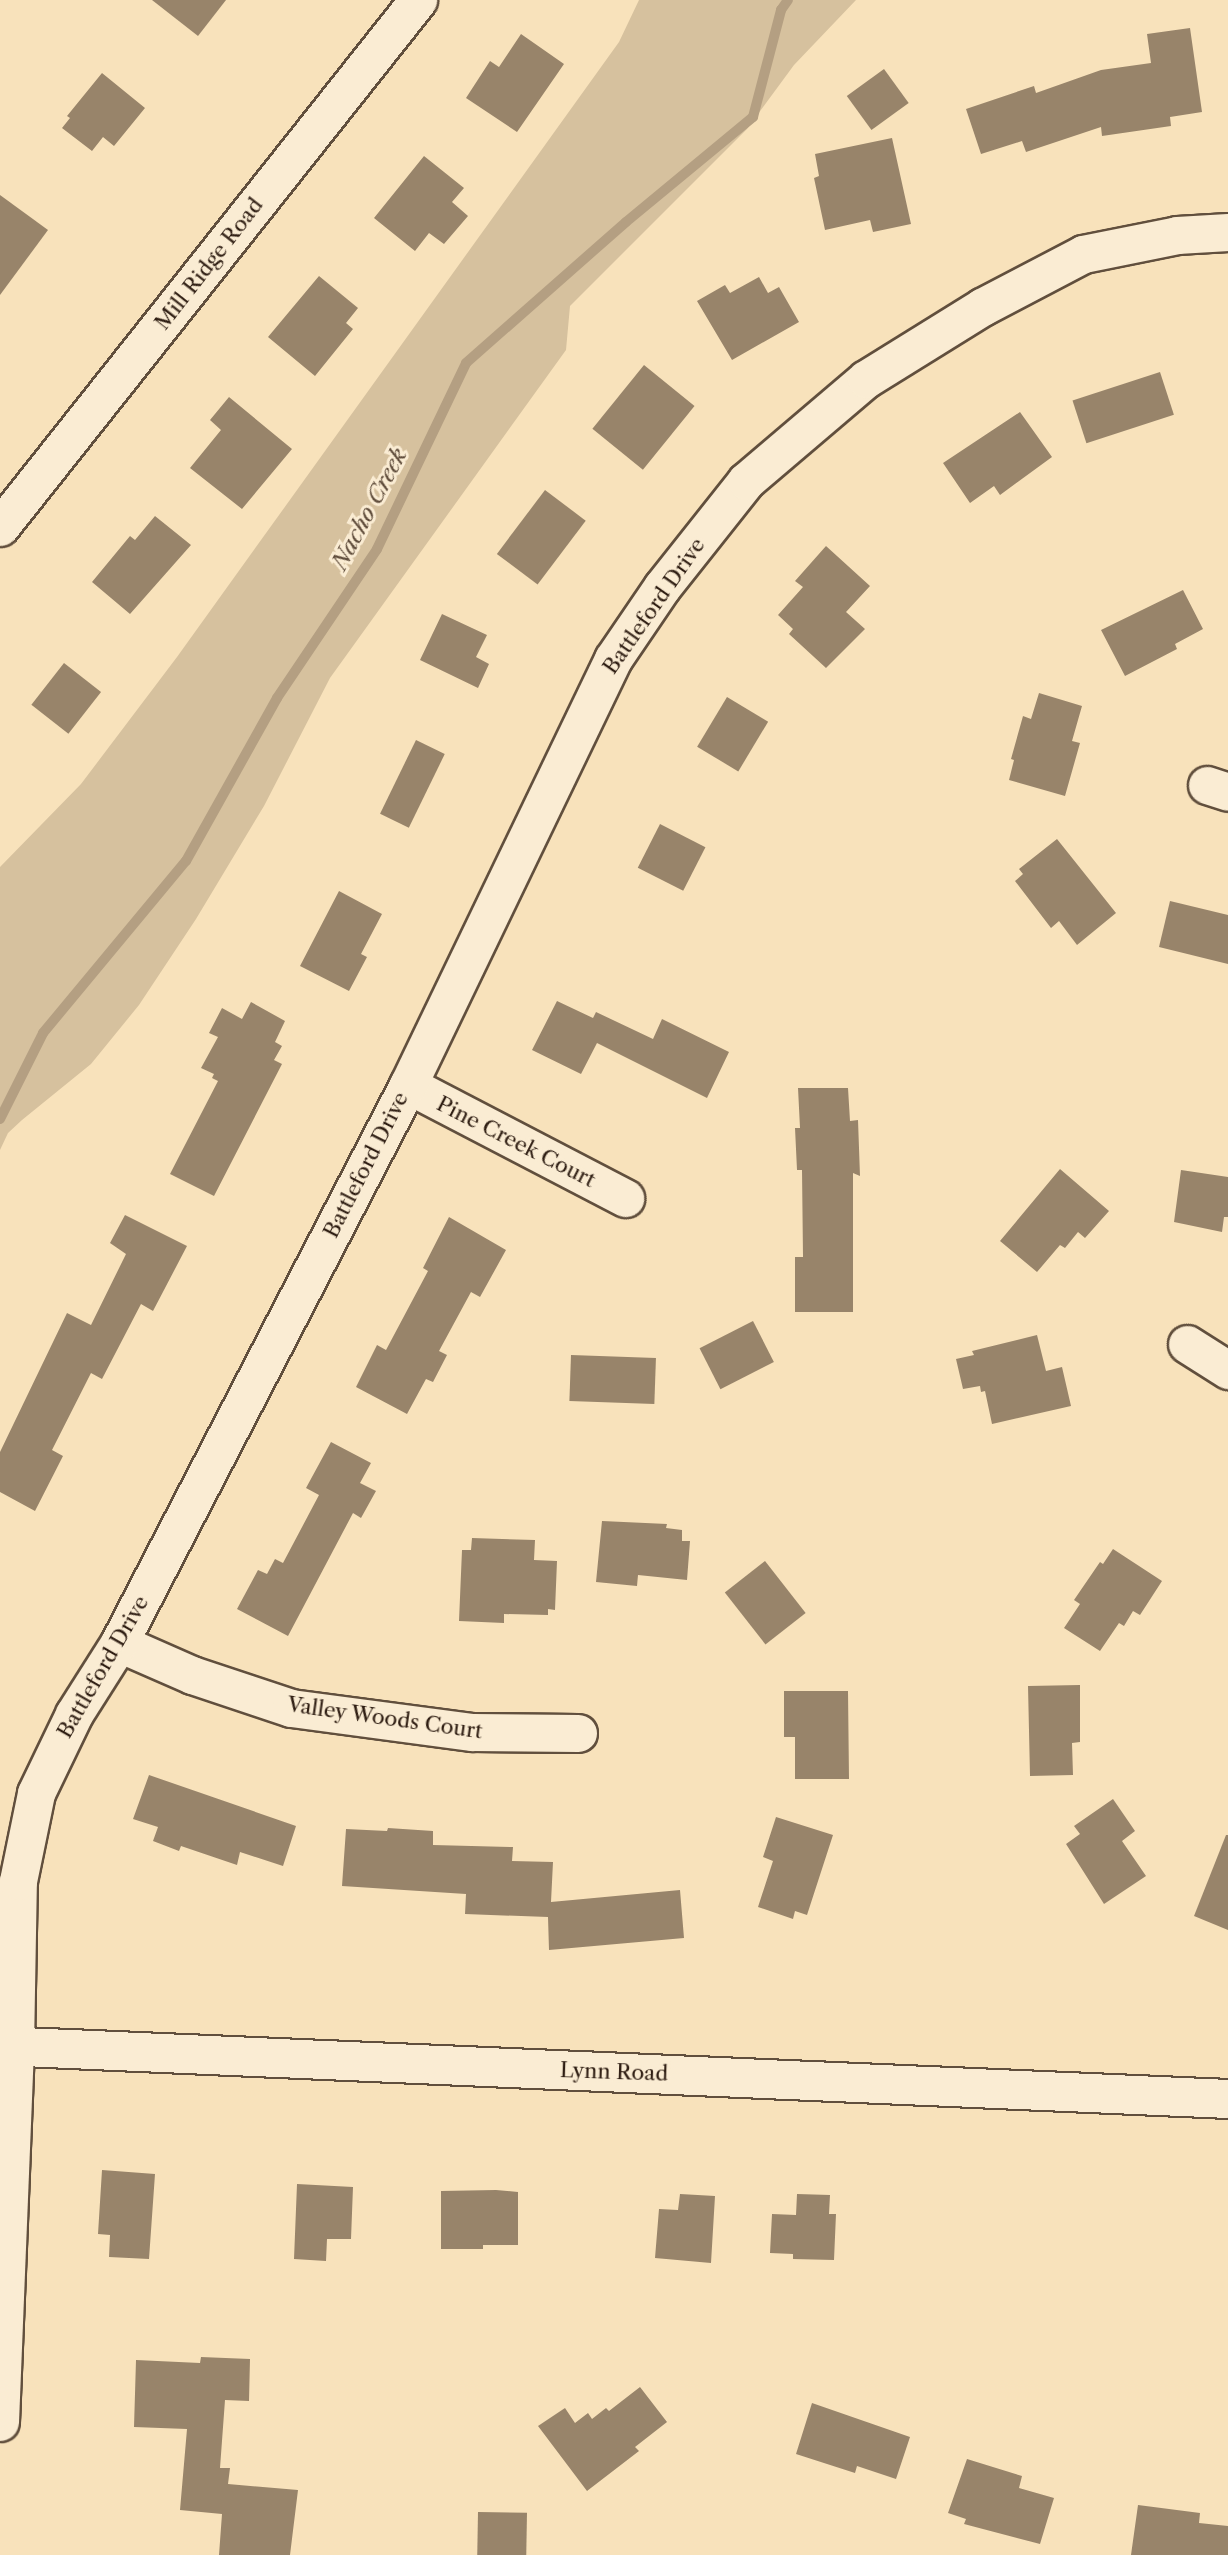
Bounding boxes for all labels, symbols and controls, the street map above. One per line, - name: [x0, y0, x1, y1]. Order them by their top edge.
- street label: Mill Ridge Road: [150, 193, 268, 335]
- water label: Nacho Creek: [325, 443, 413, 575]
- street label: Battleford Drive: [598, 533, 710, 679]
- street label: Battleford Drive: [318, 1088, 414, 1242]
- street label: Pine Creek Court: [432, 1091, 600, 1193]
- street label: Battleford Drive: [52, 1591, 154, 1743]
- street label: Valley Woods Court: [285, 1692, 485, 1744]
- street label: Lynn Road: [560, 2058, 668, 2086]

